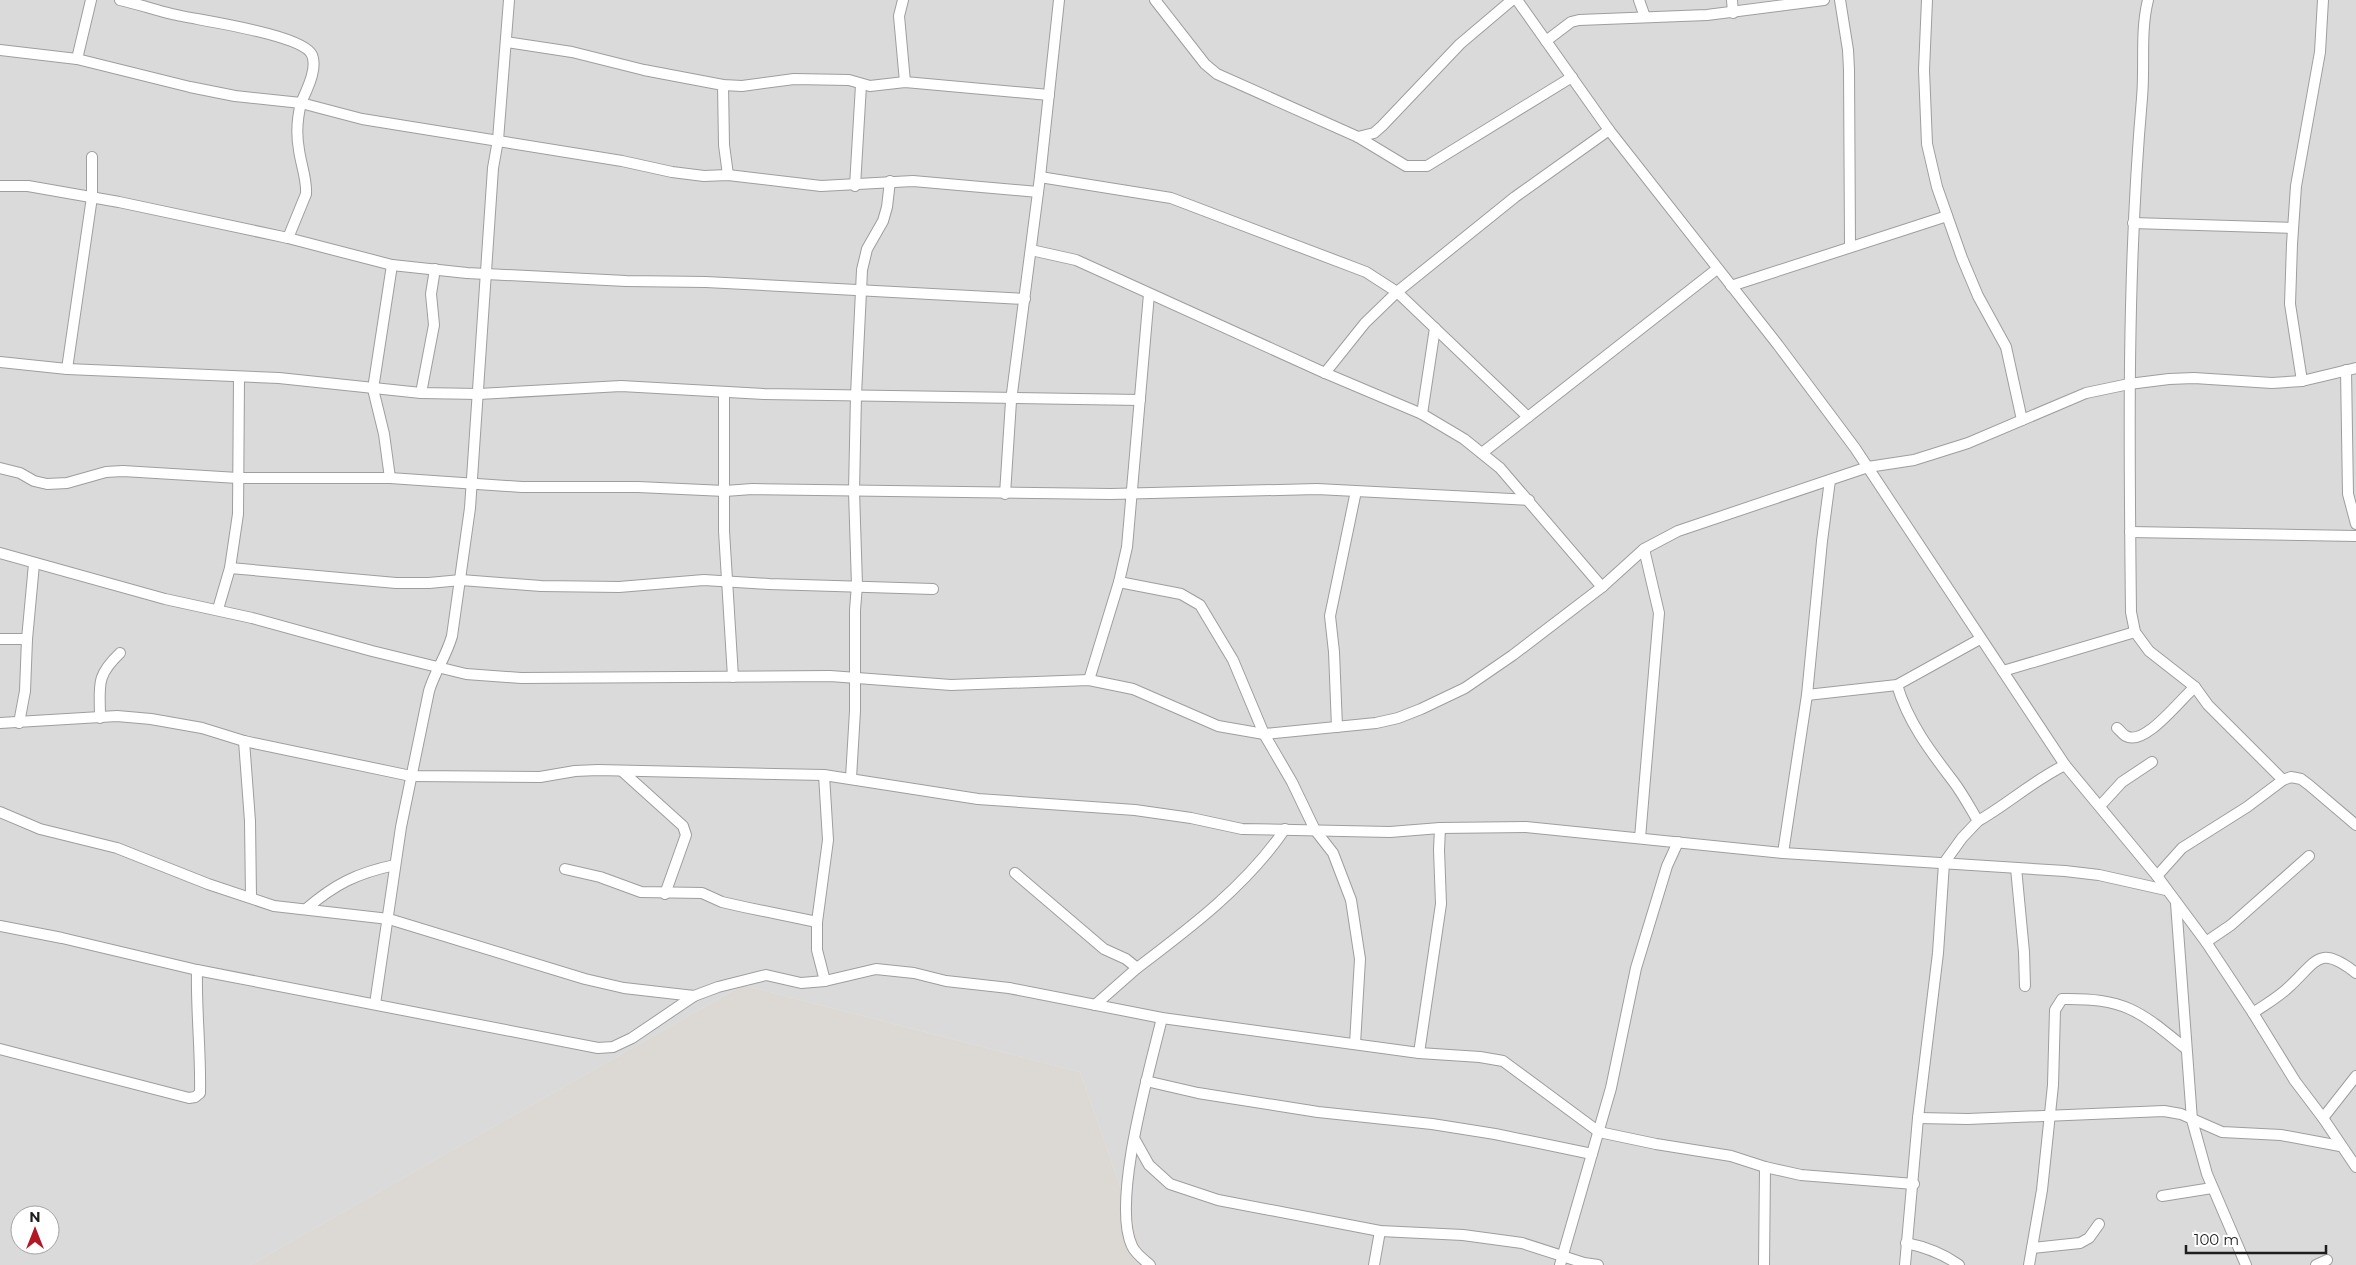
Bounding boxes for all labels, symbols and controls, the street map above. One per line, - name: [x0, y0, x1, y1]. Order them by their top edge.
- north arrow: [10, 1205, 60, 1255]
- text: N: [29, 1208, 41, 1226]
- scale bar: [2186, 1222, 2326, 1254]
- text: 100 m: [2194, 1230, 2239, 1249]

